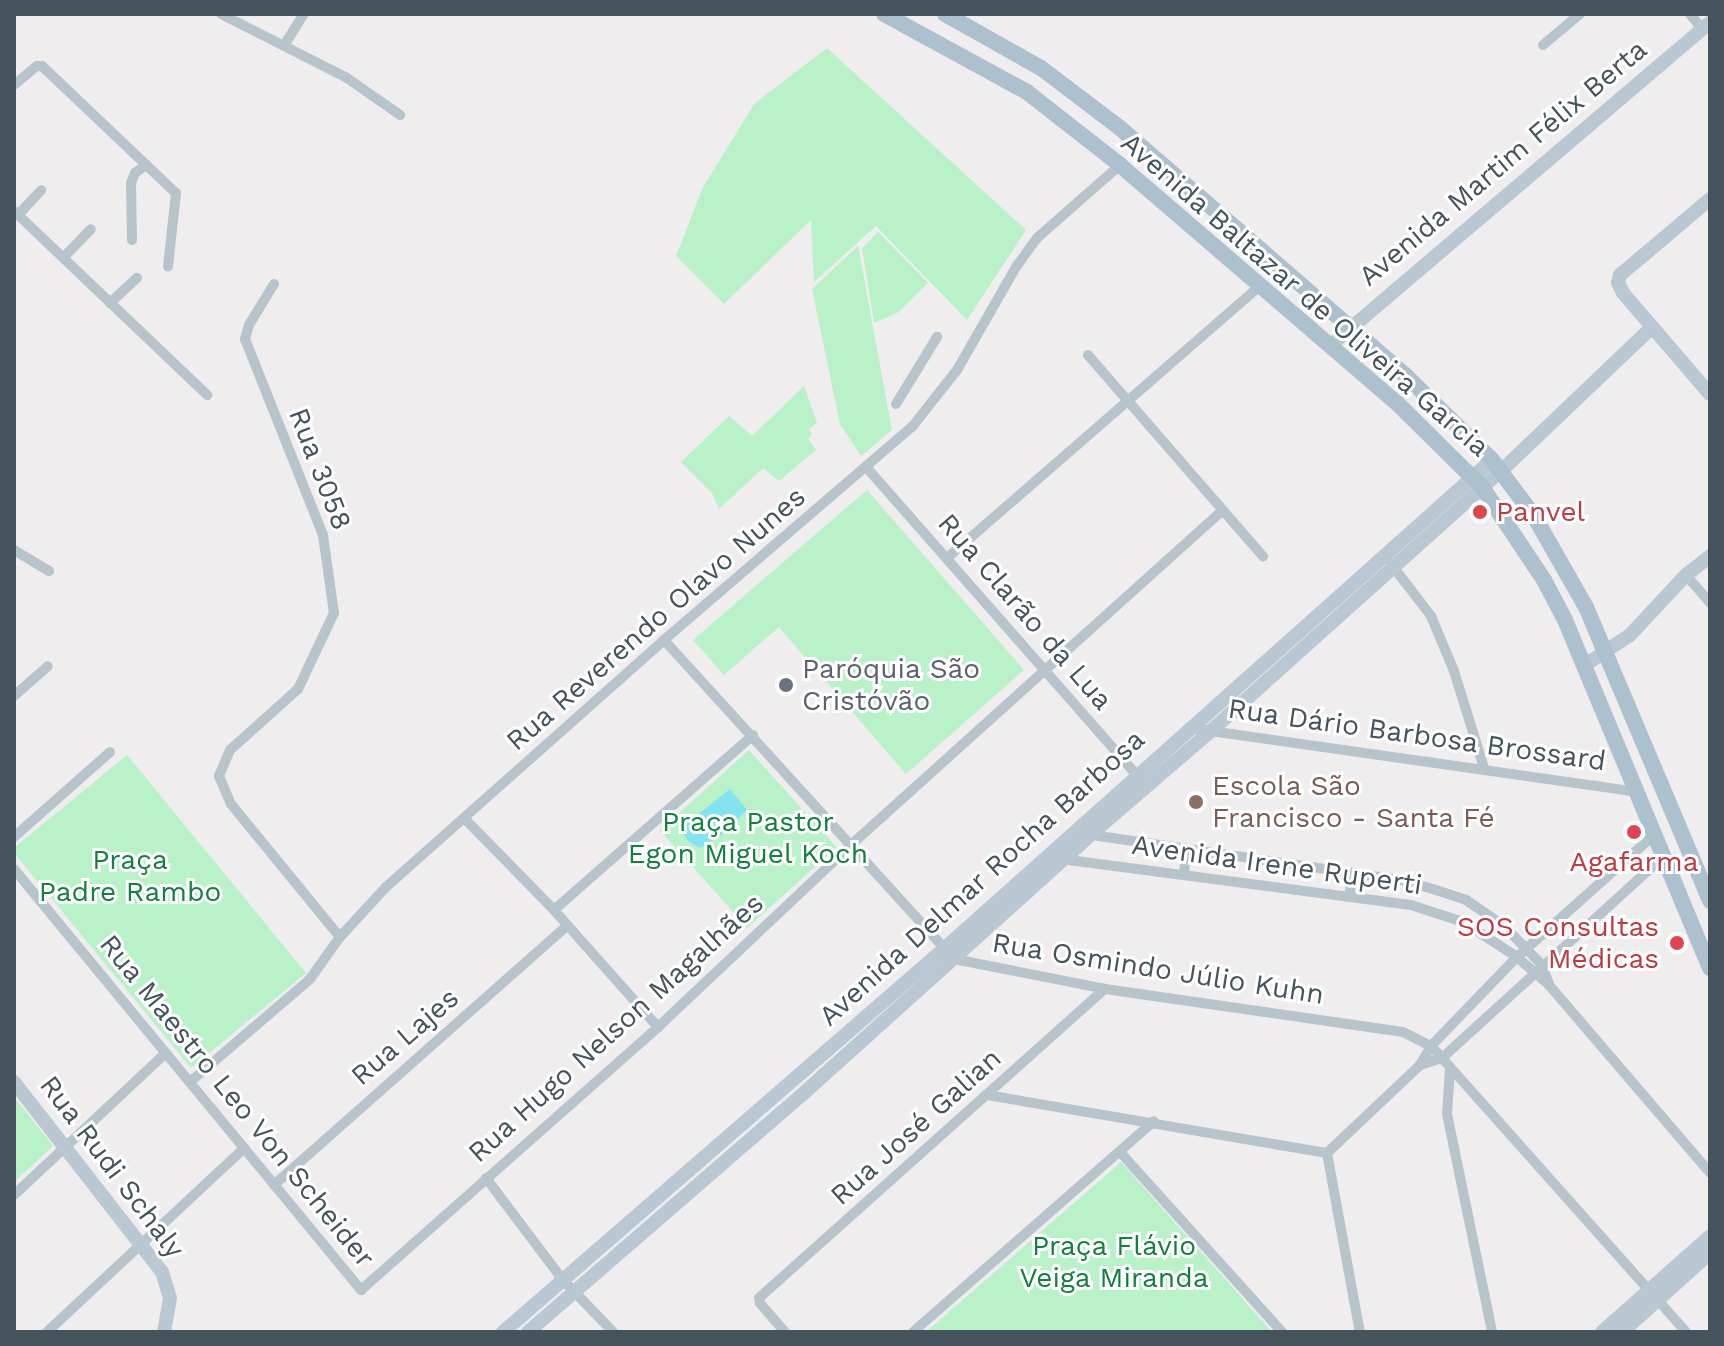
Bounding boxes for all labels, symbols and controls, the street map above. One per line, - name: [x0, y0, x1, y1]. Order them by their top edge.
- street label: Avenida Martim Félix Berta: [1352, 32, 1654, 294]
- street label: Avenida Baltazar de Oliveira Garcia: [1113, 125, 1497, 465]
- street label: Rua 3058: [281, 403, 359, 535]
- street label: Rua Reverendo Olavo Nunes: [499, 480, 813, 758]
- place label: Panvel: [1496, 495, 1585, 529]
- marker: Panvel: [1471, 503, 1489, 521]
- street label: Rua Clarão da Lua: [930, 507, 1120, 717]
- place label: Paróquia São Cristóvão: [802, 652, 981, 718]
- marker: Paróquia São Cristóvão: [777, 676, 795, 694]
- street label: Rua Dário Barbosa Brossard: [1225, 692, 1609, 778]
- street label: Avenida Delmar Rocha Barbosa: [812, 722, 1152, 1034]
- place label: Escola São Francisco - Santa Fé: [1212, 769, 1495, 835]
- marker: Escola São Francisco - Santa Fé: [1187, 793, 1205, 811]
- park label: Praça Pastor Egon Miguel Koch: [627, 805, 869, 871]
- marker: Agafarma: [1625, 823, 1643, 841]
- street label: Avenida Irene Ruperti: [1129, 828, 1425, 902]
- park label: Praça Padre Rambo: [39, 843, 221, 909]
- place label: Agafarma: [1569, 845, 1699, 879]
- street label: Rua Hugo Nelson Magalhães: [461, 886, 771, 1170]
- place label: SOS Consultas Médicas: [1457, 910, 1659, 976]
- street label: Rua Osmindo Júlio Kuhn: [989, 926, 1327, 1012]
- street label: Rua Maestro Leo Von Scheider: [92, 927, 382, 1275]
- marker: SOS Consultas Médicas: [1666, 932, 1688, 954]
- street label: Rua Lajes: [344, 981, 466, 1093]
- street label: Rua José Galian: [823, 1041, 1009, 1213]
- street label: Rua Rudi Schaly: [32, 1069, 192, 1265]
- park label: Praça Flávio Veiga Miranda: [1019, 1229, 1209, 1295]

